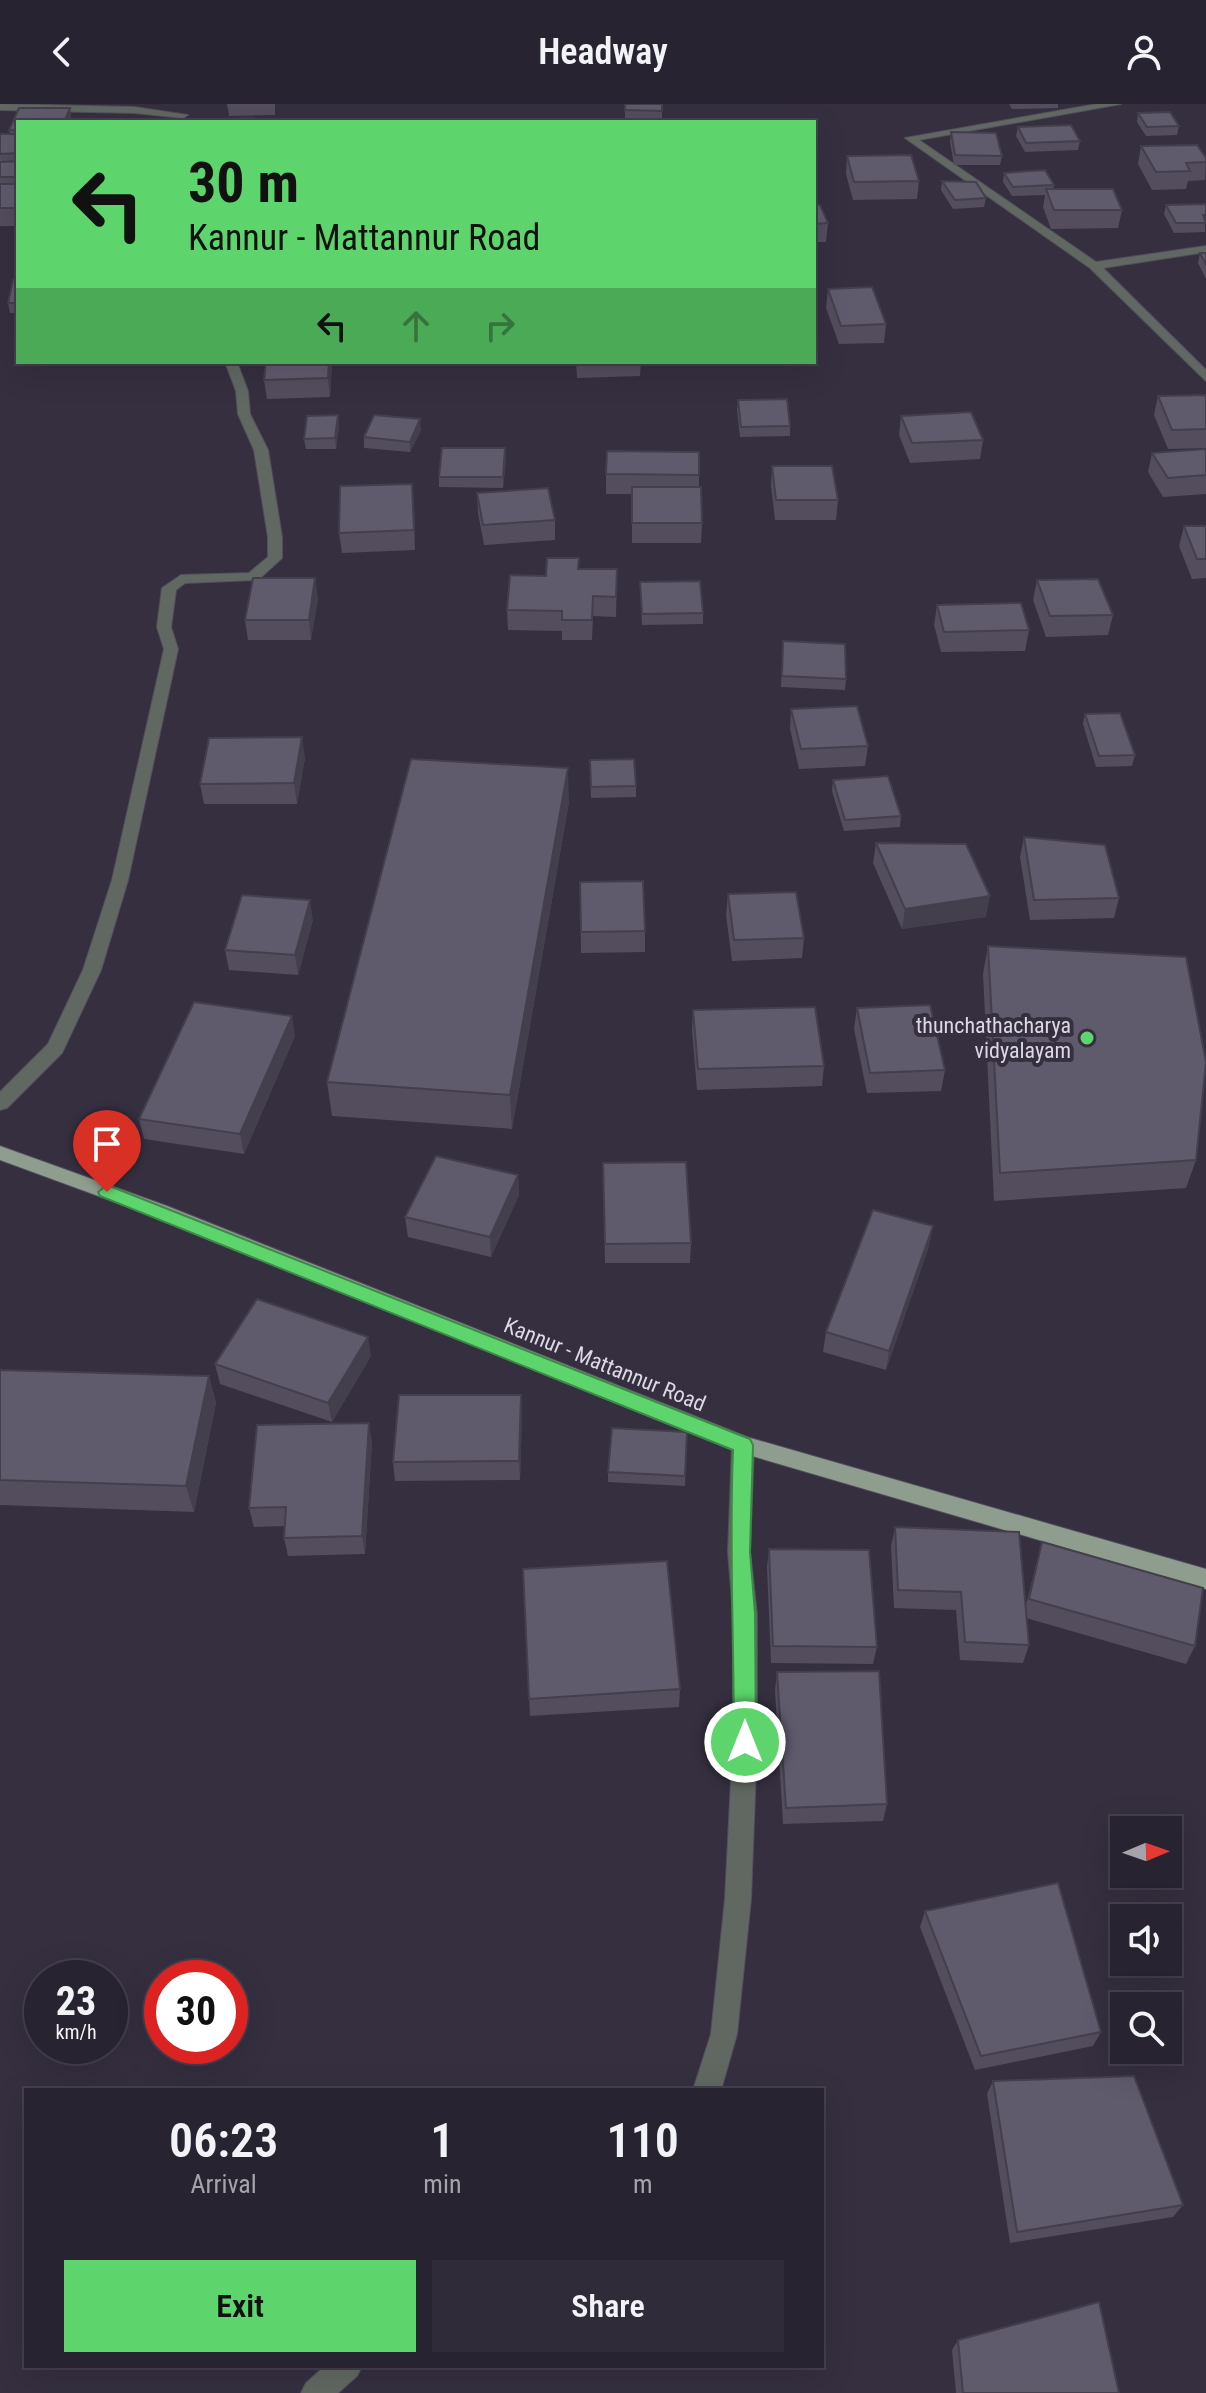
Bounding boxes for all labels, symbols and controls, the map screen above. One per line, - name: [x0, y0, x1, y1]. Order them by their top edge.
- icon: back: [40, 30, 84, 74]
- icon: person: [1122, 30, 1166, 74]
- text: Headway: [538, 31, 668, 73]
- text: 30 m: [188, 150, 299, 216]
- icon: left: [56, 152, 160, 256]
- text: Kannur - Mattannur Road: [188, 217, 540, 259]
- icon: left: [310, 304, 354, 348]
- icon: ahead: [394, 304, 438, 348]
- icon: right: [478, 304, 522, 348]
- place label: thunchathacharya vidyalayam: [916, 1013, 1071, 1063]
- marker: thunchathacharya vidyalayam: [1078, 1029, 1096, 1047]
- pin: [73, 1110, 141, 1192]
- icon: arrive: [85, 1122, 129, 1166]
- street label: Kannur - Mattannur Road: [500, 1313, 709, 1416]
- position arrow: [703, 1700, 787, 1784]
- north arrow: [1110, 1816, 1182, 1888]
- map controls: [1110, 1816, 1182, 2064]
- button: sound: [1110, 1904, 1182, 1976]
- speed limit sign: 30: [144, 1960, 248, 2064]
- text: 23: [56, 1978, 96, 2025]
- button: search: [1110, 1992, 1182, 2064]
- text: km/h: [55, 2020, 97, 2044]
- text: 06:23: [169, 2112, 278, 2169]
- text: 1: [430, 2112, 454, 2169]
- text: 110: [607, 2112, 679, 2169]
- text: Arrival: [191, 2169, 257, 2199]
- text: min: [423, 2169, 461, 2199]
- text: m: [633, 2169, 653, 2199]
- button: Exit: [64, 2260, 416, 2352]
- button: Share: [432, 2260, 784, 2352]

